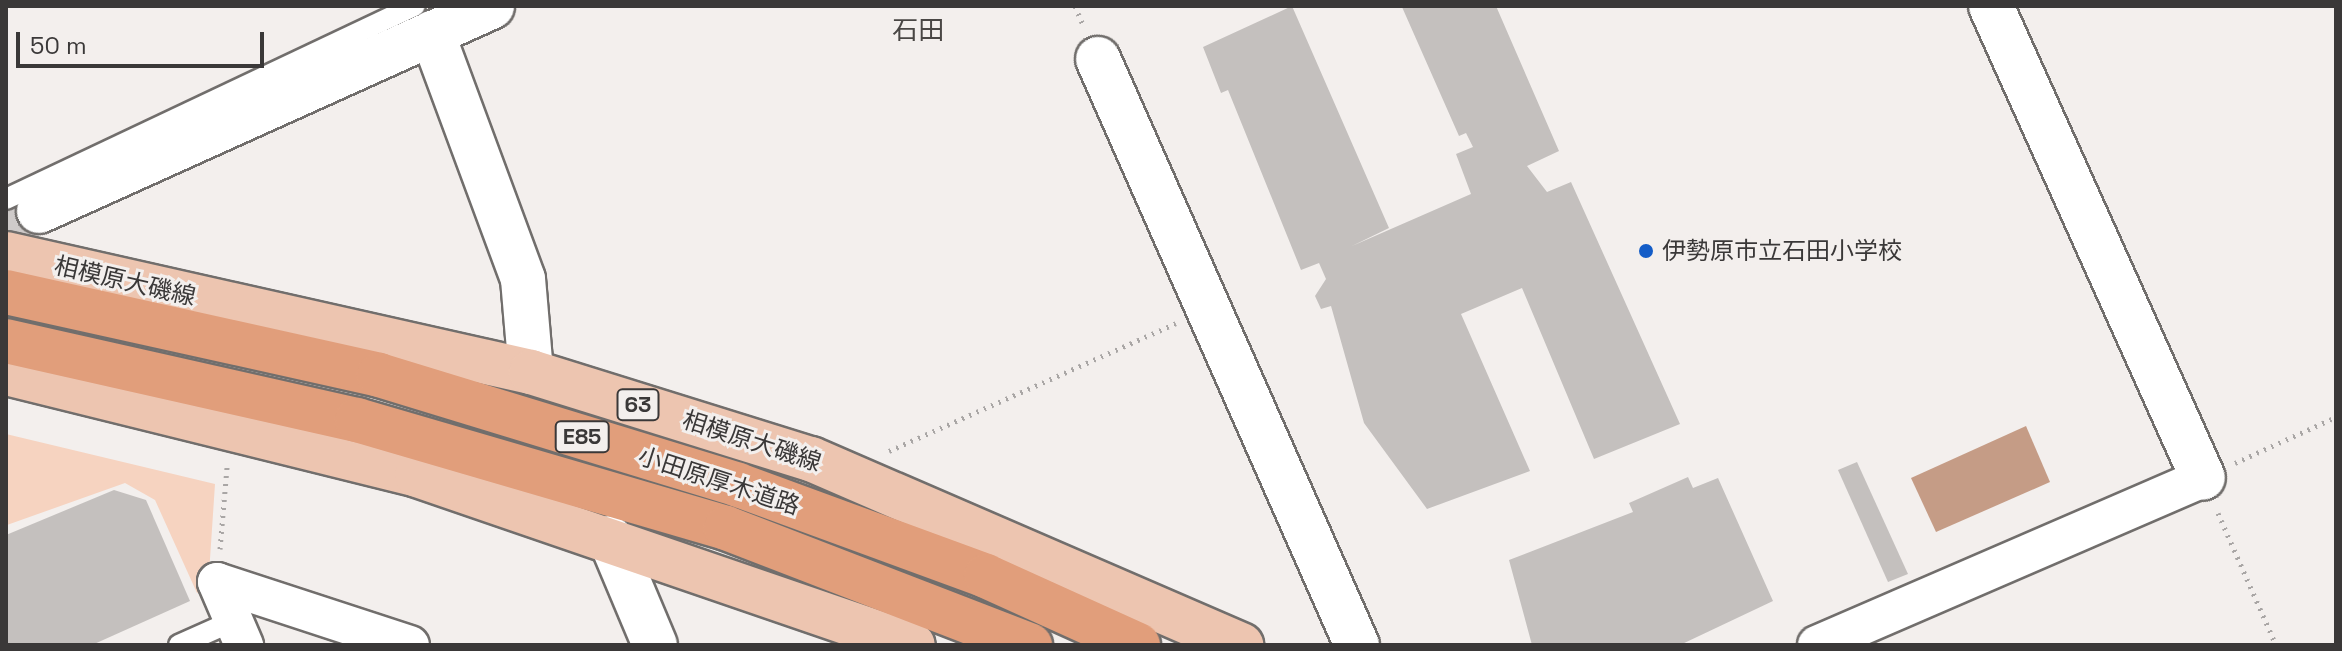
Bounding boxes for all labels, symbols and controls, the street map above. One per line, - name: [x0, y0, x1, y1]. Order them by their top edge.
- district label: 石田: [892, 15, 944, 47]
- scale bar: [20, 16, 268, 66]
- text: 50 m: [30, 30, 87, 61]
- place label: 伊勢原市立石田小学校: [1662, 237, 1902, 265]
- marker: 伊勢原市立石田小学校: [1637, 242, 1655, 260]
- street label: 相模原大磯線: [52, 251, 198, 311]
- road number: 63: [616, 387, 660, 423]
- street label: 相模原大磯線: [679, 405, 825, 477]
- road number: E85: [554, 419, 610, 455]
- street label: 小田原厚木道路: [635, 441, 803, 521]

